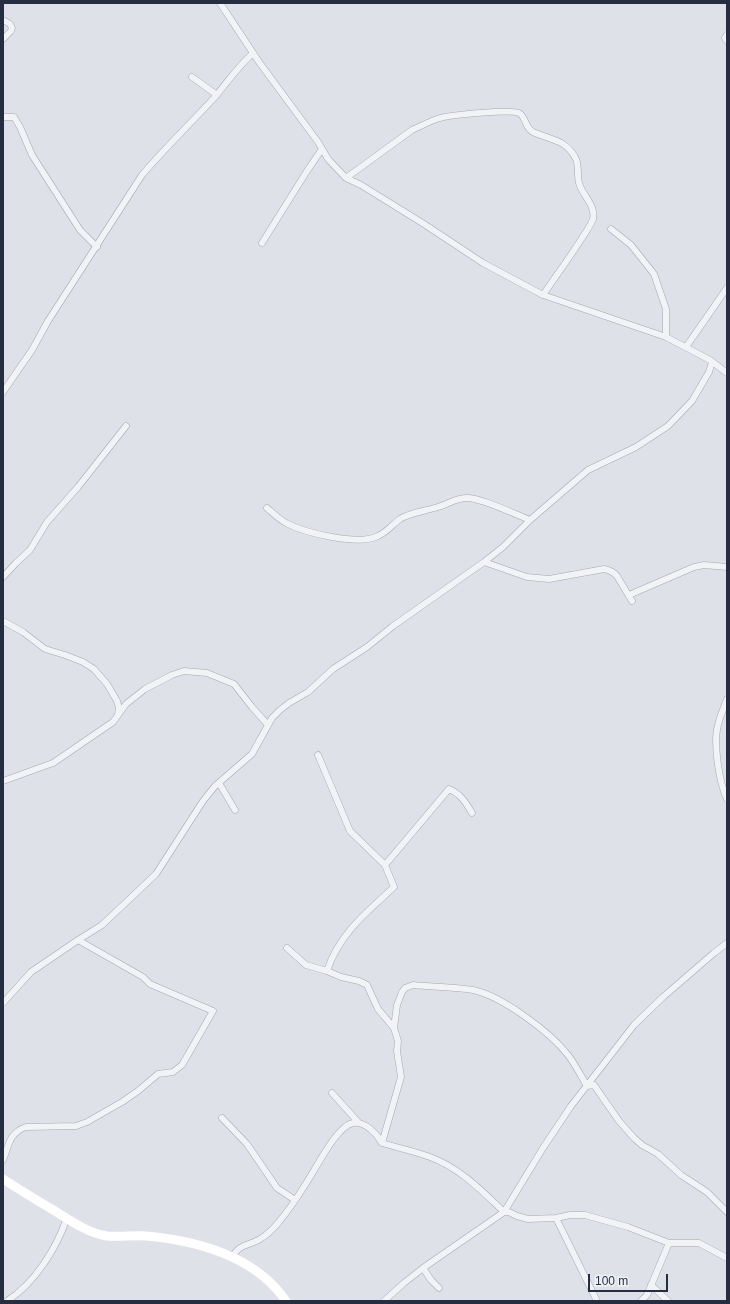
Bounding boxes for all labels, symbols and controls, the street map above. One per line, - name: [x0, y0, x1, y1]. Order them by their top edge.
- scale bar: [590, 1266, 670, 1292]
- text: 100 m: [595, 1274, 628, 1288]

